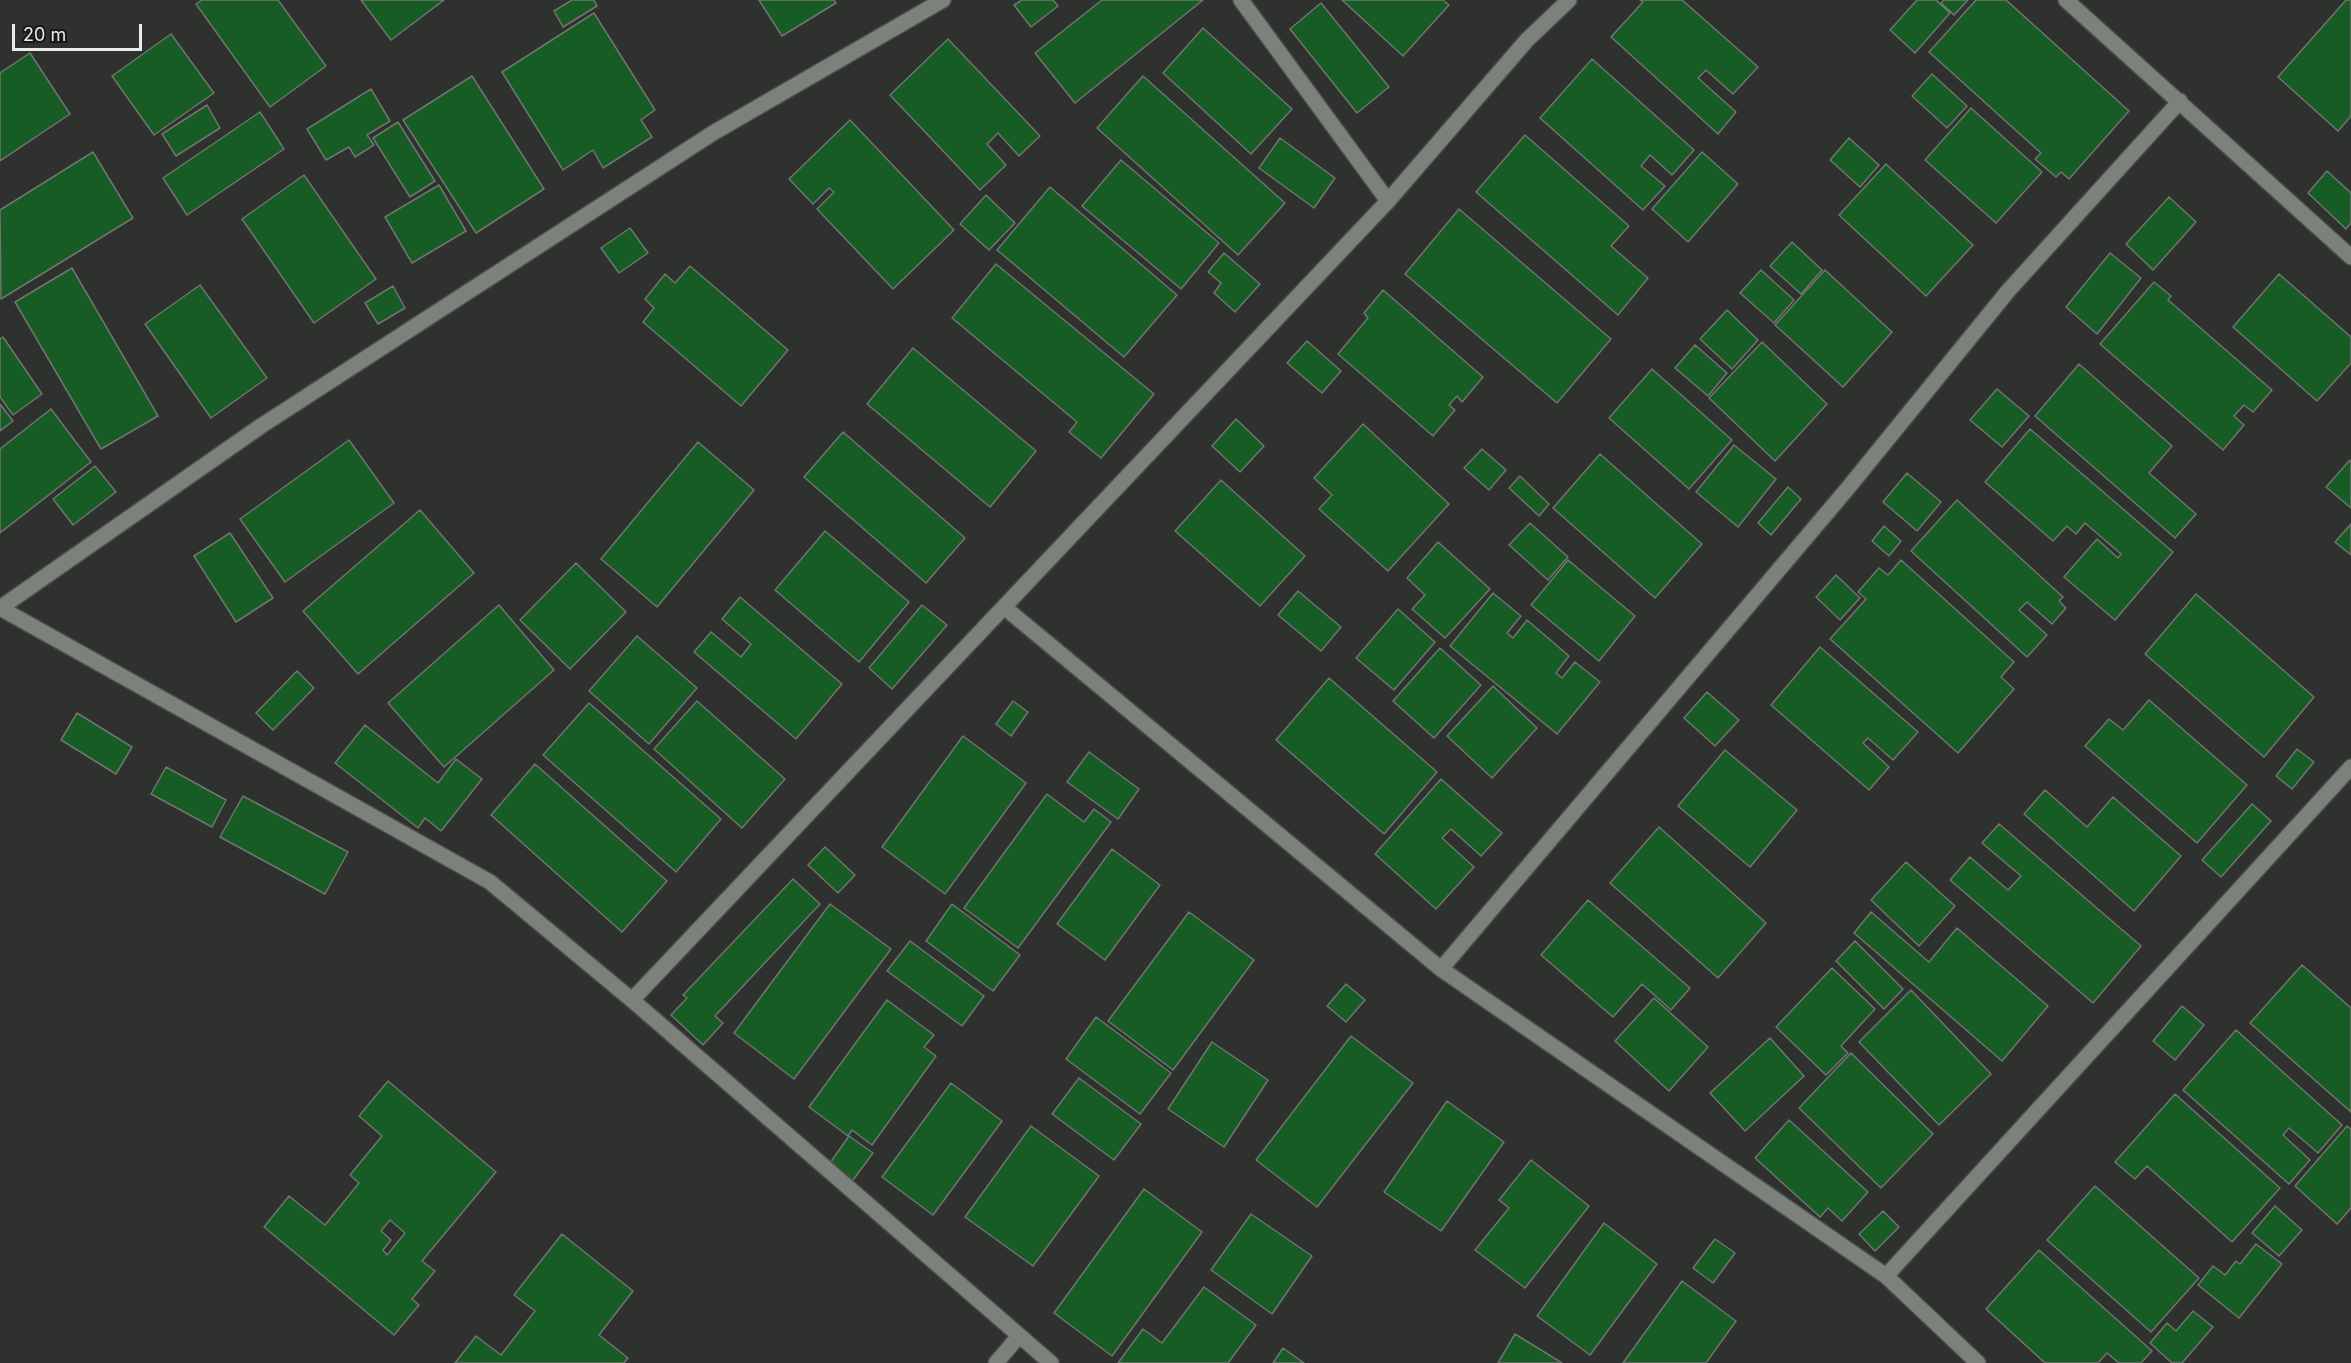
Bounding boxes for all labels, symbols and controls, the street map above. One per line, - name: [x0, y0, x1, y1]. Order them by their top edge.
- scale bar: [15, 12, 146, 50]
- text: 20 m: [23, 24, 66, 45]

